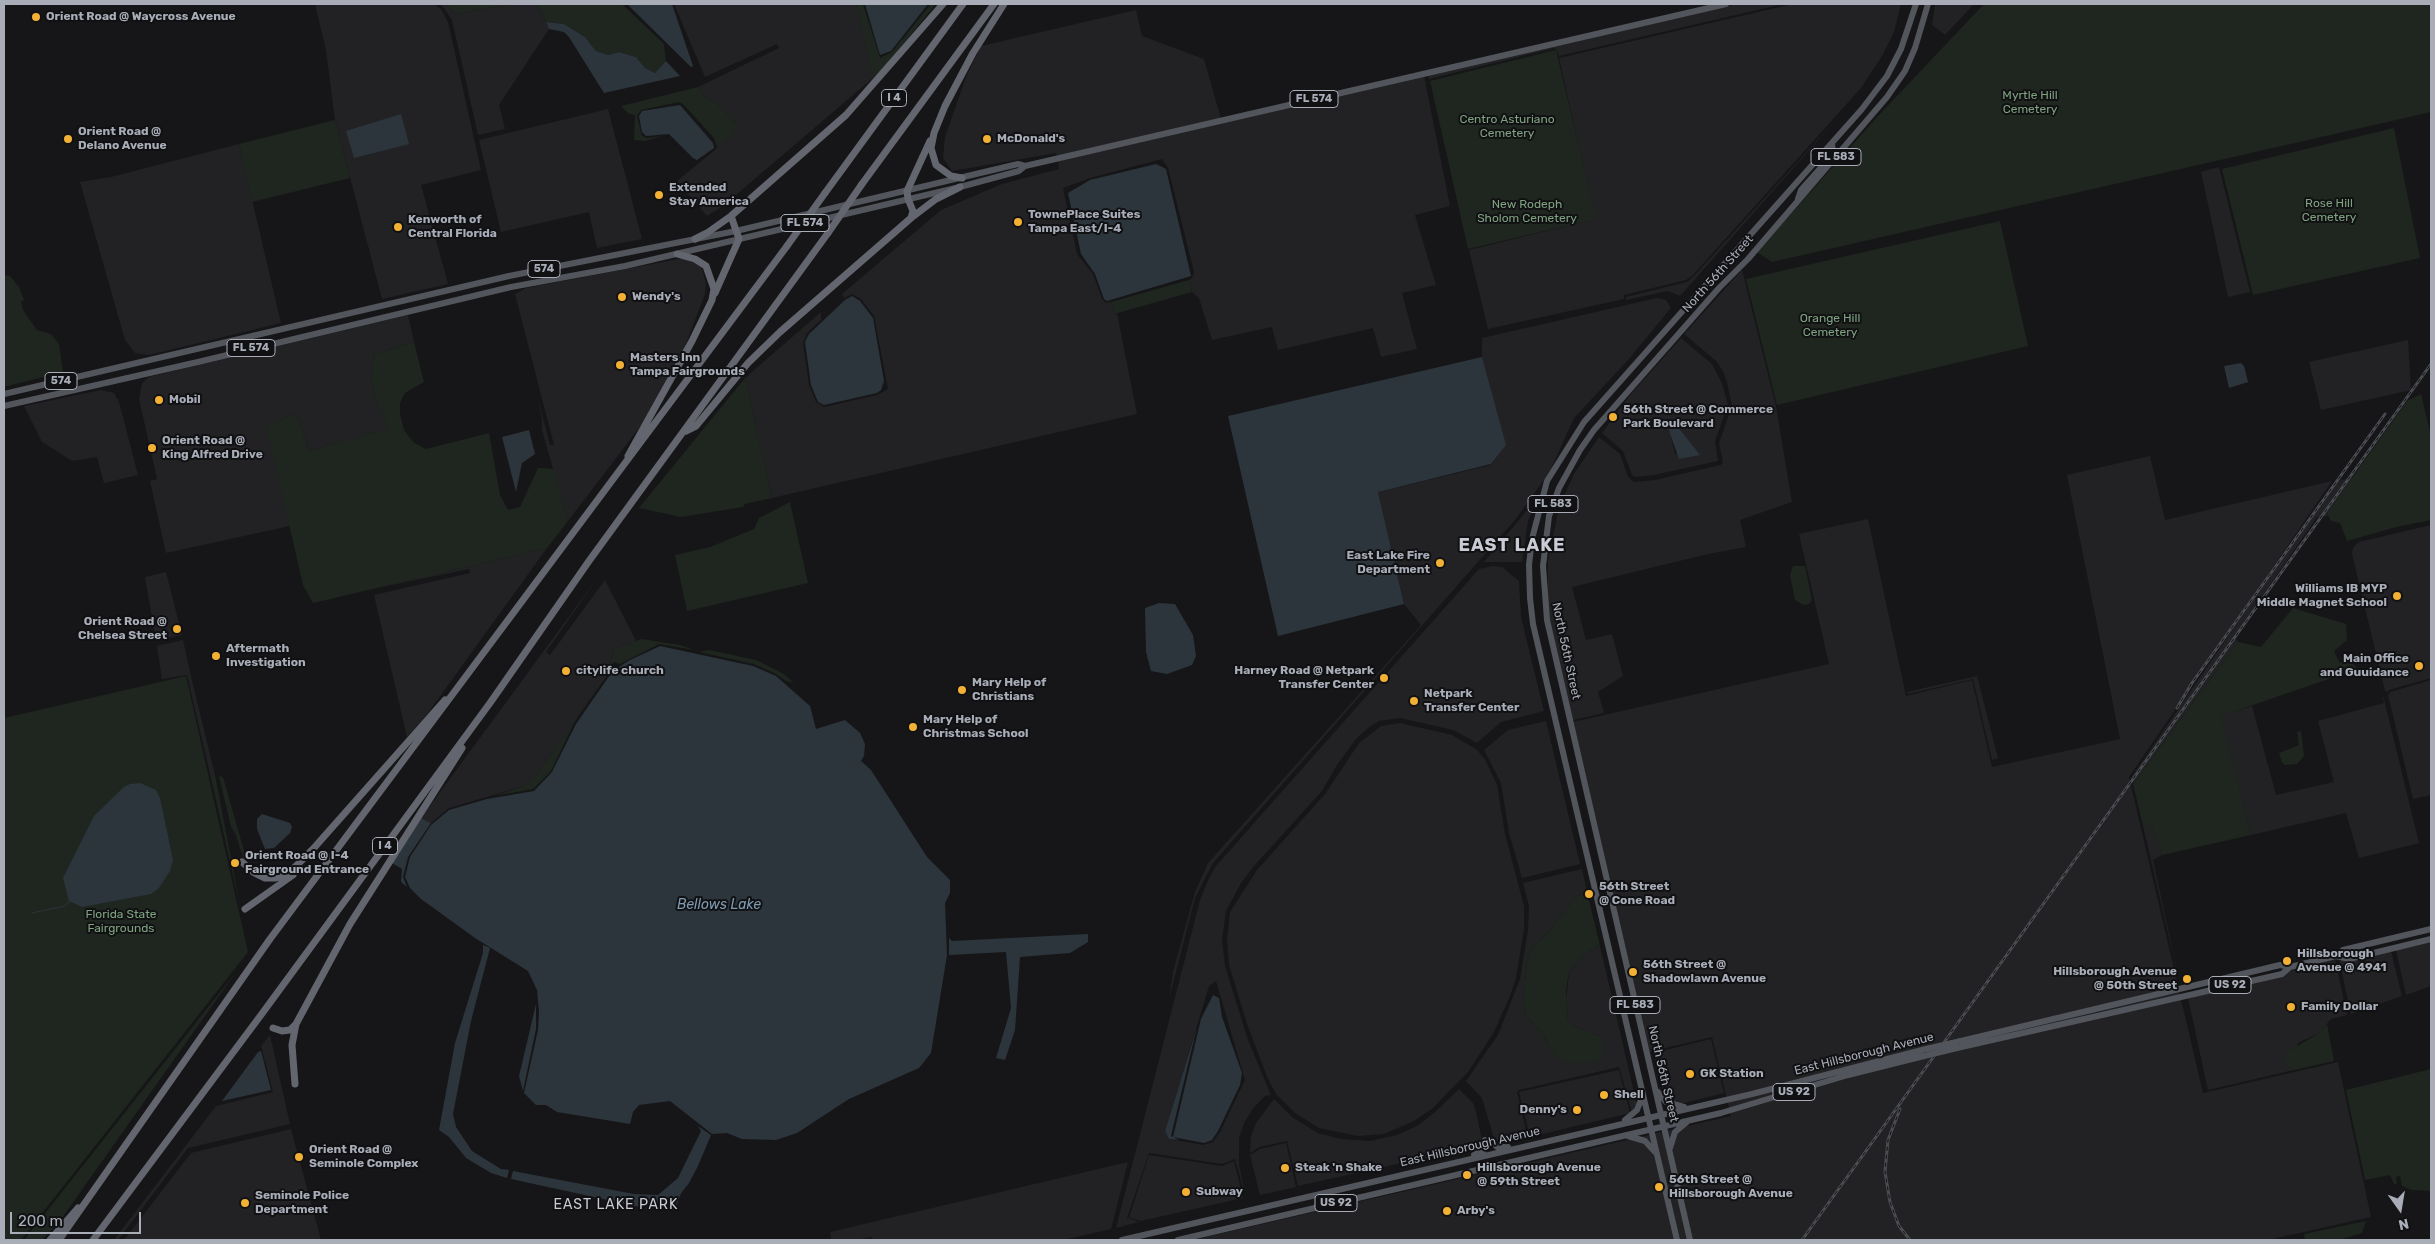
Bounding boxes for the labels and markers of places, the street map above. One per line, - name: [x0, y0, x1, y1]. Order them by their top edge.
- place label: Orient Road @ Waycross Avenue: [46, 10, 236, 24]
- marker: Orient Road @ Waycross Avenue: [30, 11, 42, 23]
- place label: Orient Road @ Delano Avenue: [78, 125, 167, 153]
- place label: McDonald's: [997, 132, 1065, 146]
- marker: Orient Road @ Delano Avenue: [62, 133, 74, 145]
- marker: McDonald's: [981, 133, 993, 145]
- place label: Extended Stay America: [669, 181, 749, 209]
- marker: Extended Stay America: [653, 189, 665, 201]
- place label: TownePlace Suites Tampa East/I-4: [1028, 208, 1140, 236]
- place label: Kenworth of Central Florida: [408, 213, 497, 241]
- marker: TownePlace Suites Tampa East/I-4: [1012, 216, 1024, 228]
- marker: Kenworth of Central Florida: [392, 221, 404, 233]
- place label: Wendy's: [632, 290, 681, 304]
- marker: Wendy's: [616, 291, 628, 303]
- place label: Masters Inn Tampa Fairgrounds: [630, 351, 745, 379]
- marker: Masters Inn Tampa Fairgrounds: [614, 359, 626, 371]
- place label: Mobil: [169, 393, 201, 407]
- marker: Mobil: [153, 394, 165, 406]
- place label: 56th Street @ Commerce Park Boulevard: [1623, 403, 1773, 431]
- marker: 56th Street @ Commerce Park Boulevard: [1607, 411, 1619, 423]
- place label: Orient Road @ King Alfred Drive: [162, 434, 263, 462]
- marker: Orient Road @ King Alfred Drive: [146, 442, 158, 454]
- place label: East Lake Fire Department: [1346, 549, 1430, 577]
- marker: East Lake Fire Department: [1434, 557, 1446, 569]
- place label: Williams IB MYP Middle Magnet School: [2257, 582, 2387, 610]
- marker: Williams IB MYP Middle Magnet School: [2391, 590, 2403, 602]
- place label: Orient Road @ Chelsea Street: [78, 615, 167, 643]
- marker: Orient Road @ Chelsea Street: [171, 623, 183, 635]
- place label: Aftermath Investigation: [226, 642, 306, 670]
- marker: Aftermath Investigation: [210, 650, 222, 662]
- place label: Main Office and Guuidance: [2320, 652, 2409, 680]
- marker: Main Office and Guuidance: [2413, 660, 2425, 672]
- place label: citylife church: [576, 664, 664, 678]
- place label: Harney Road @ Netpark Transfer Center: [1234, 664, 1374, 692]
- marker: citylife church: [560, 665, 572, 677]
- marker: Harney Road @ Netpark Transfer Center: [1378, 672, 1390, 684]
- place label: Mary Help of Christians: [972, 676, 1046, 704]
- marker: Mary Help of Christians: [956, 684, 968, 696]
- place label: Netpark Transfer Center: [1424, 687, 1519, 715]
- marker: Netpark Transfer Center: [1408, 695, 1420, 707]
- place label: Mary Help of Christmas School: [923, 713, 1029, 741]
- marker: Mary Help of Christmas School: [907, 721, 919, 733]
- place label: Orient Road @ I-4 Fairground Entrance: [245, 849, 369, 877]
- marker: Orient Road @ I-4 Fairground Entrance: [229, 857, 241, 869]
- place label: 56th Street @ Cone Road: [1599, 880, 1675, 908]
- marker: 56th Street @ Cone Road: [1583, 888, 1595, 900]
- place label: Hillsborough Avenue @ 4941: [2297, 947, 2387, 975]
- marker: Hillsborough Avenue @ 4941: [2281, 955, 2293, 967]
- place label: 56th Street @ Shadowlawn Avenue: [1643, 958, 1766, 986]
- place label: Hillsborough Avenue @ 50th Street: [2053, 965, 2177, 993]
- marker: 56th Street @ Shadowlawn Avenue: [1627, 966, 1639, 978]
- marker: Hillsborough Avenue @ 50th Street: [2181, 973, 2193, 985]
- place label: Family Dollar: [2301, 1000, 2378, 1014]
- marker: Family Dollar: [2285, 1001, 2297, 1013]
- place label: GK Station: [1700, 1067, 1764, 1081]
- marker: GK Station: [1684, 1068, 1696, 1080]
- place label: Shell: [1614, 1088, 1644, 1102]
- marker: Shell: [1598, 1089, 1610, 1101]
- place label: Denny's: [1520, 1103, 1567, 1117]
- marker: Denny's: [1571, 1104, 1583, 1116]
- place label: Orient Road @ Seminole Complex: [309, 1143, 418, 1171]
- marker: Orient Road @ Seminole Complex: [293, 1151, 305, 1163]
- place label: Steak 'n Shake: [1295, 1161, 1382, 1175]
- place label: Hillsborough Avenue @ 59th Street: [1477, 1161, 1601, 1189]
- marker: Steak 'n Shake: [1279, 1162, 1291, 1174]
- marker: Hillsborough Avenue @ 59th Street: [1461, 1169, 1473, 1181]
- place label: 56th Street @ Hillsborough Avenue: [1669, 1173, 1793, 1201]
- marker: 56th Street @ Hillsborough Avenue: [1653, 1181, 1665, 1193]
- place label: Subway: [1196, 1185, 1243, 1199]
- marker: Subway: [1180, 1186, 1192, 1198]
- place label: Seminole Police Department: [255, 1189, 349, 1217]
- marker: Seminole Police Department: [239, 1197, 251, 1209]
- place label: Arby's: [1457, 1204, 1495, 1218]
- marker: Arby's: [1441, 1205, 1453, 1217]

